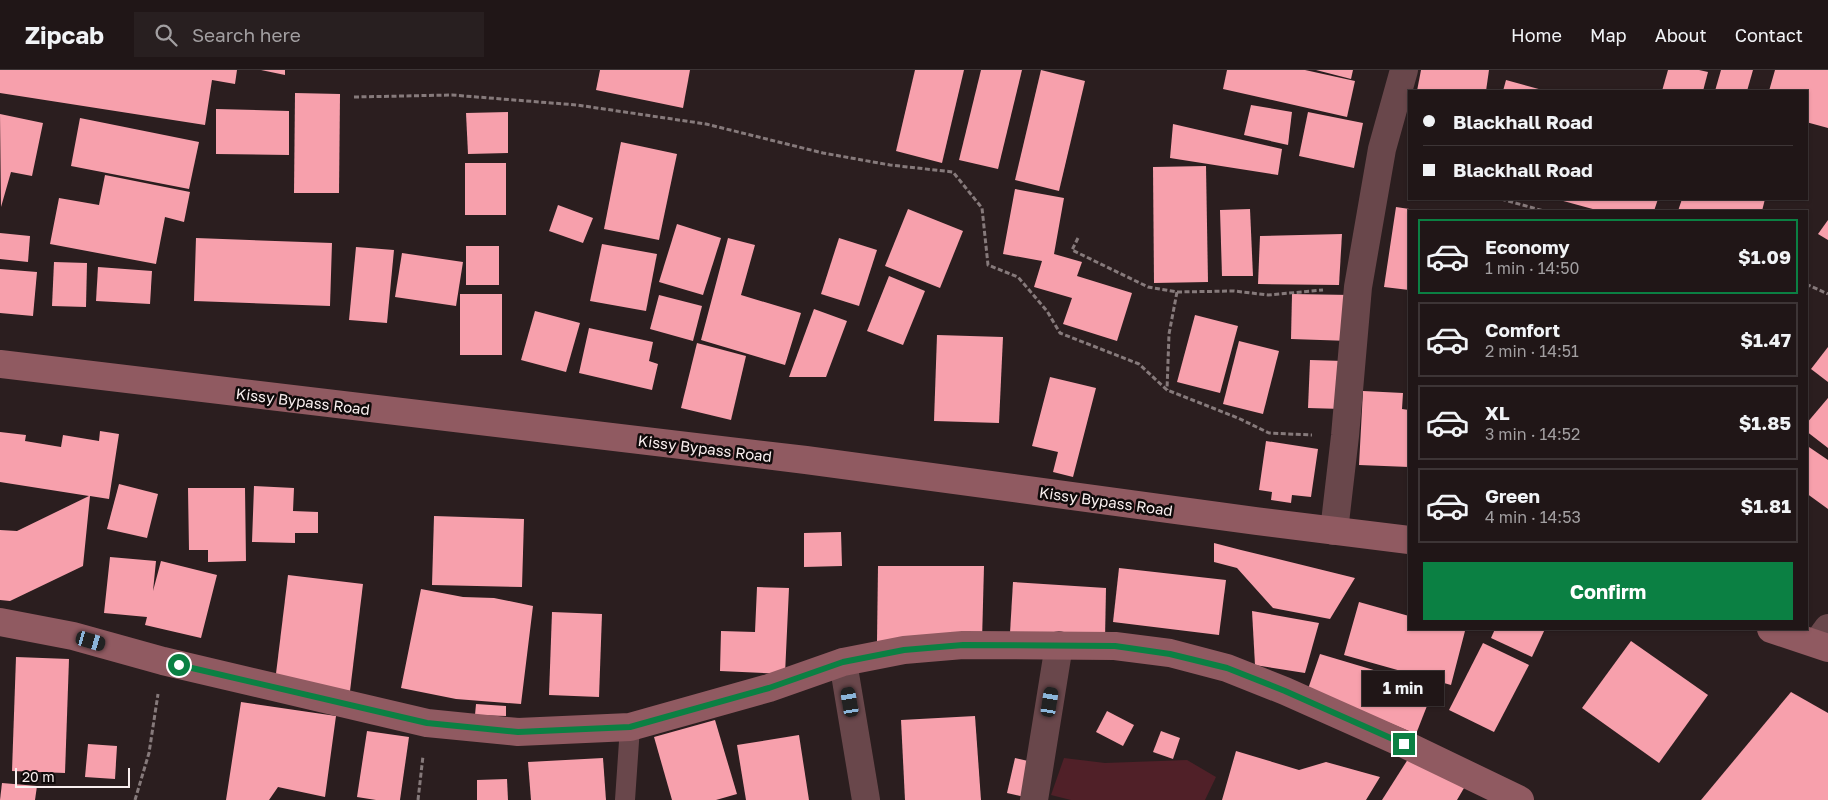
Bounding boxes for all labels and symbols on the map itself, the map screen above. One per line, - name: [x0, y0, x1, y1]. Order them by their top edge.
- street label: Kissy Bypass Road: [235, 384, 371, 418]
- street label: Kissy Bypass Road: [637, 431, 773, 465]
- street label: Kissy Bypass Road: [1038, 483, 1174, 519]
- car: [74, 630, 107, 652]
- route start: [168, 654, 190, 676]
- callout: 1 min: [1363, 672, 1445, 706]
- car: [840, 686, 859, 718]
- car: [1040, 686, 1059, 718]
- route end: [1393, 733, 1415, 755]
- scale bar: [15, 765, 130, 788]

